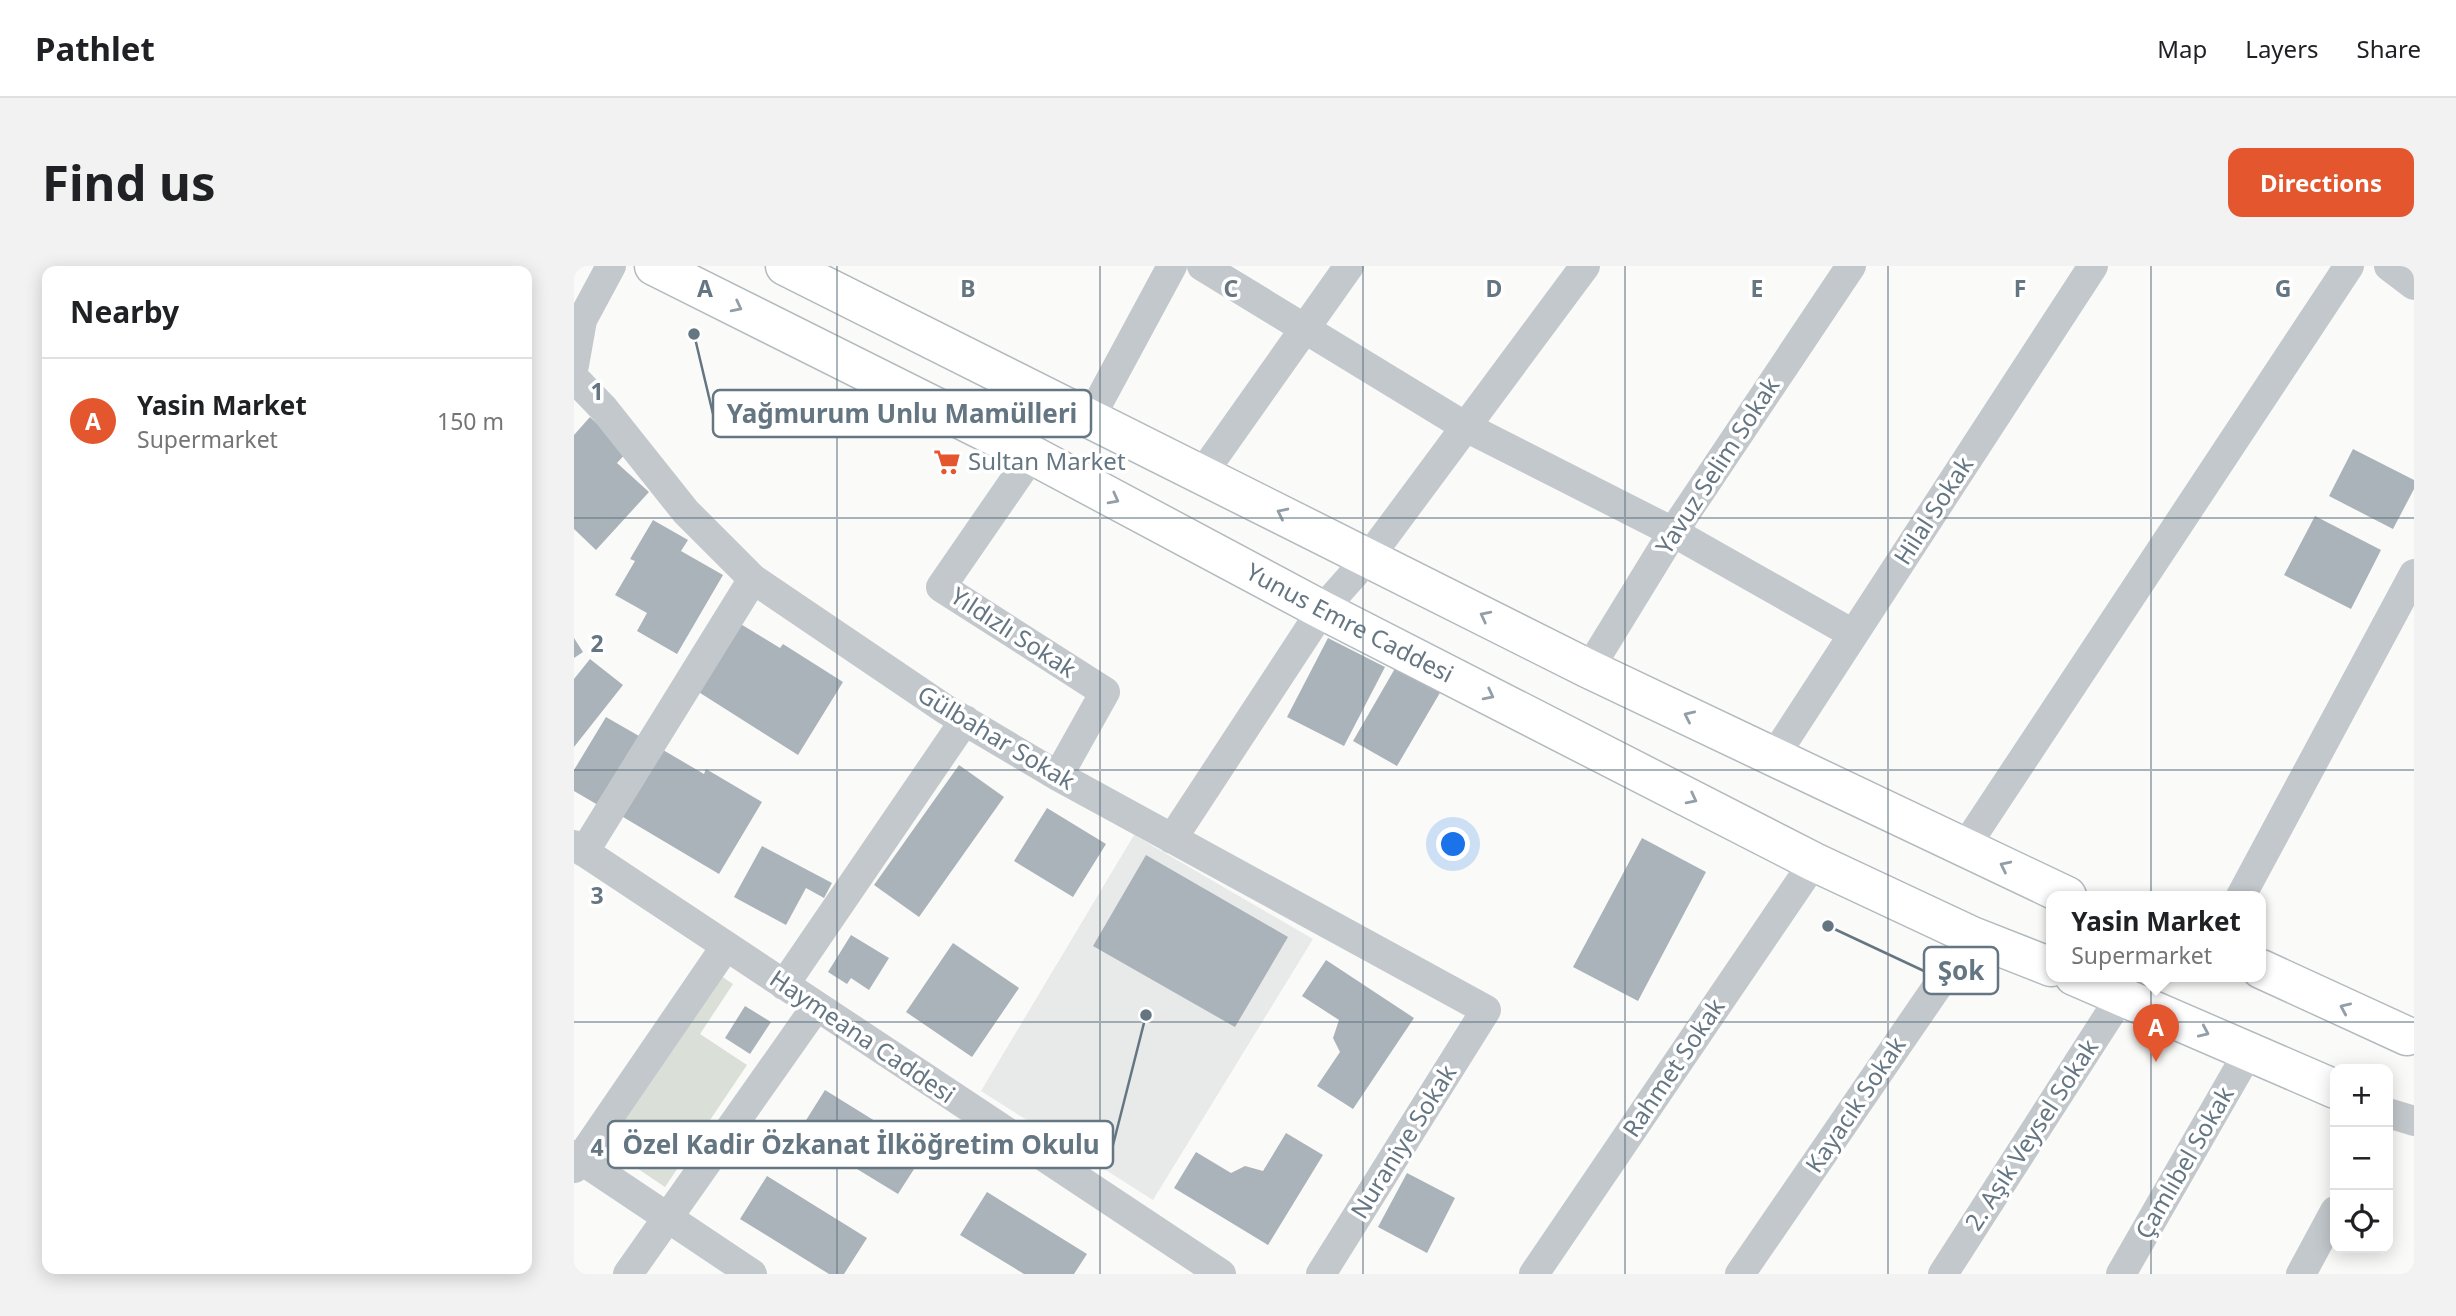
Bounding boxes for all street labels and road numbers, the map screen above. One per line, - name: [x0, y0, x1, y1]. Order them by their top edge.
- street label: Yavuz Selim Sokak: [1647, 370, 1786, 560]
- street label: Hilal Sokak: [1885, 450, 1980, 571]
- street label: Yunus Emre Caddesi: [1241, 554, 1460, 690]
- street label: Yıldızlı Sokak: [945, 579, 1083, 685]
- street label: Gülbahar Sokak: [912, 677, 1082, 797]
- street label: Haymeana Caddesi: [764, 961, 962, 1110]
- street label: Rahmet Sokak: [1614, 991, 1732, 1143]
- street label: Kayacık Sokak: [1797, 1029, 1913, 1179]
- street label: 2. Aşık Veysel Sokak: [1956, 1032, 2105, 1236]
- street label: Nuraniye Sokak: [1342, 1058, 1463, 1224]
- street label: Çamlıbel Sokak: [2127, 1080, 2241, 1245]

